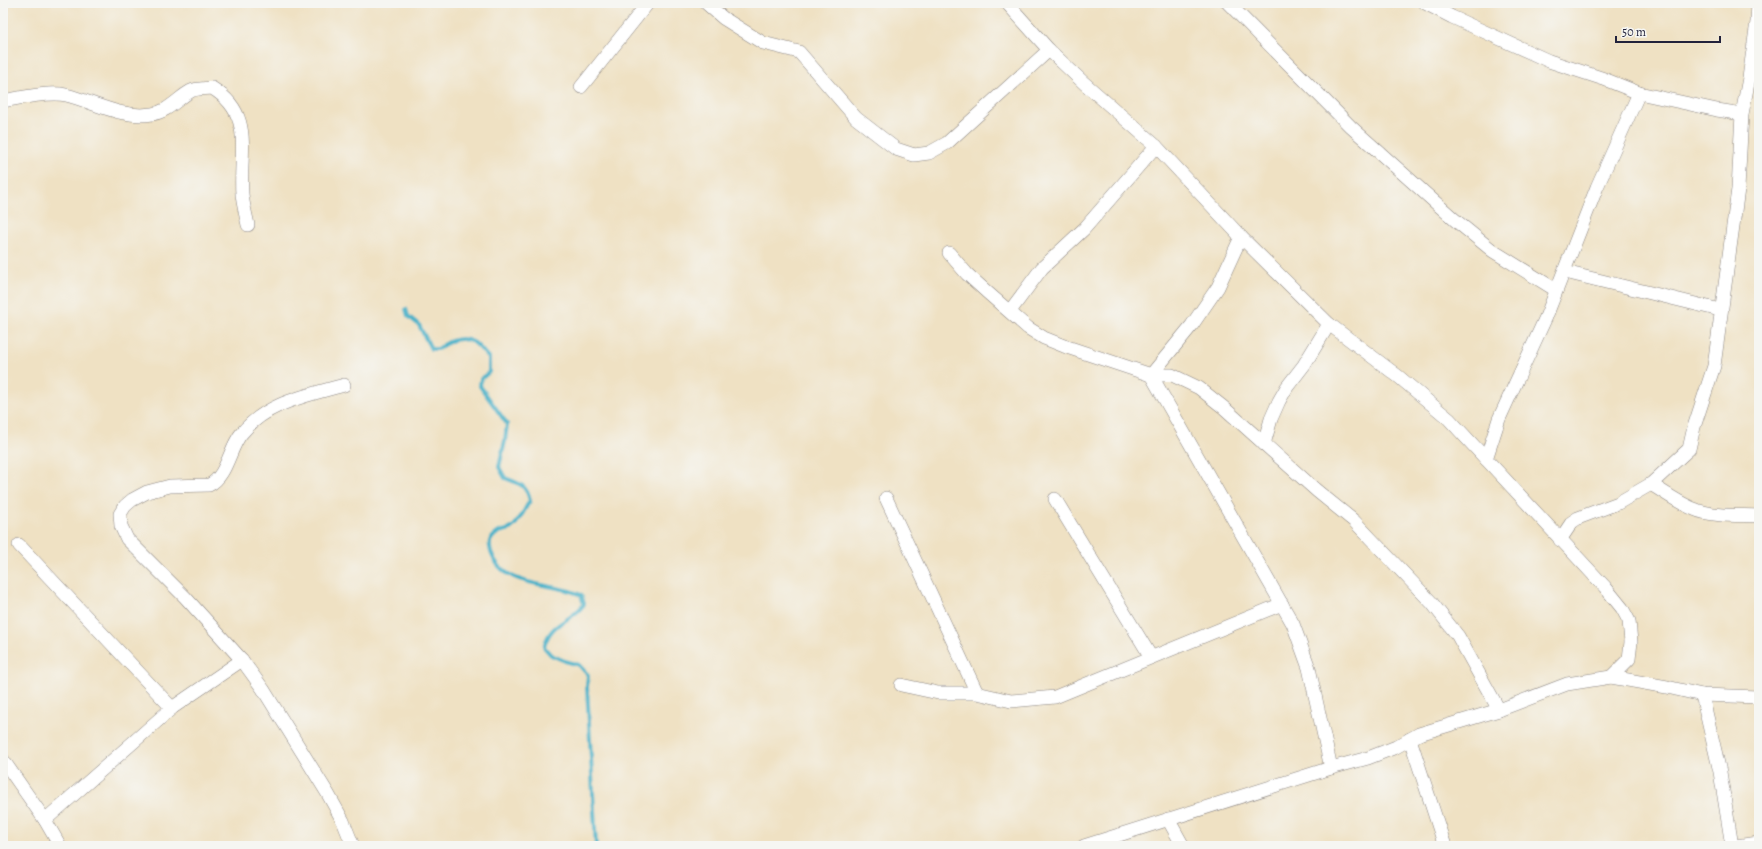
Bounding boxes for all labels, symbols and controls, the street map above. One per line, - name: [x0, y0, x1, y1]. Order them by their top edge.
- scale bar: [1616, 18, 1720, 44]
- text: 50 m: [1622, 24, 1646, 40]

